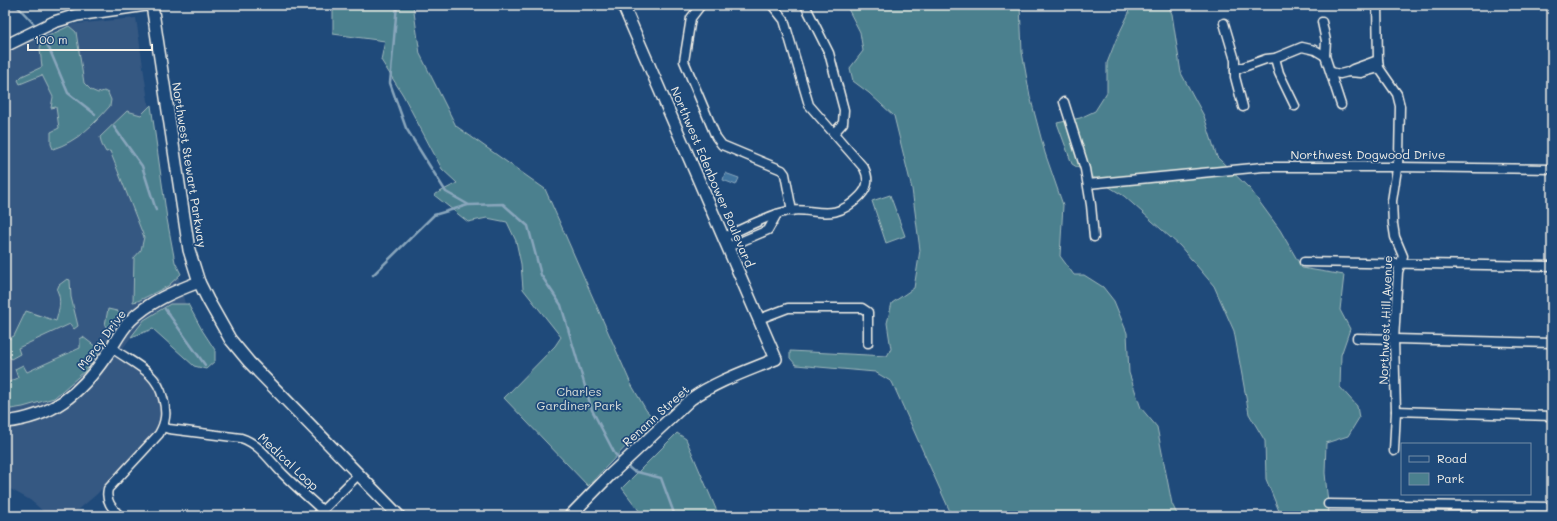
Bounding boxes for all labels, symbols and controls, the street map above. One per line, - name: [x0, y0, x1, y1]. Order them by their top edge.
- scale bar: [28, 26, 152, 52]
- text: 100 m: [34, 31, 68, 47]
- street label: Northwest Stewart Parkway: [169, 81, 211, 249]
- street label: Northwest Edenbower Boulevard: [668, 84, 758, 270]
- street label: Northwest Dogwood Drive: [1291, 146, 1445, 162]
- street label: Northwest Hill Avenue: [1375, 255, 1395, 385]
- street label: Mercy Drive: [73, 306, 129, 373]
- street label: Renann Street: [619, 381, 692, 449]
- park label: Charles Gardiner Park: [537, 383, 621, 413]
- street label: Medical Loop: [255, 429, 323, 494]
- legend: [1401, 443, 1531, 495]
- text: Road: [1437, 450, 1467, 466]
- text: Park: [1437, 470, 1464, 486]

